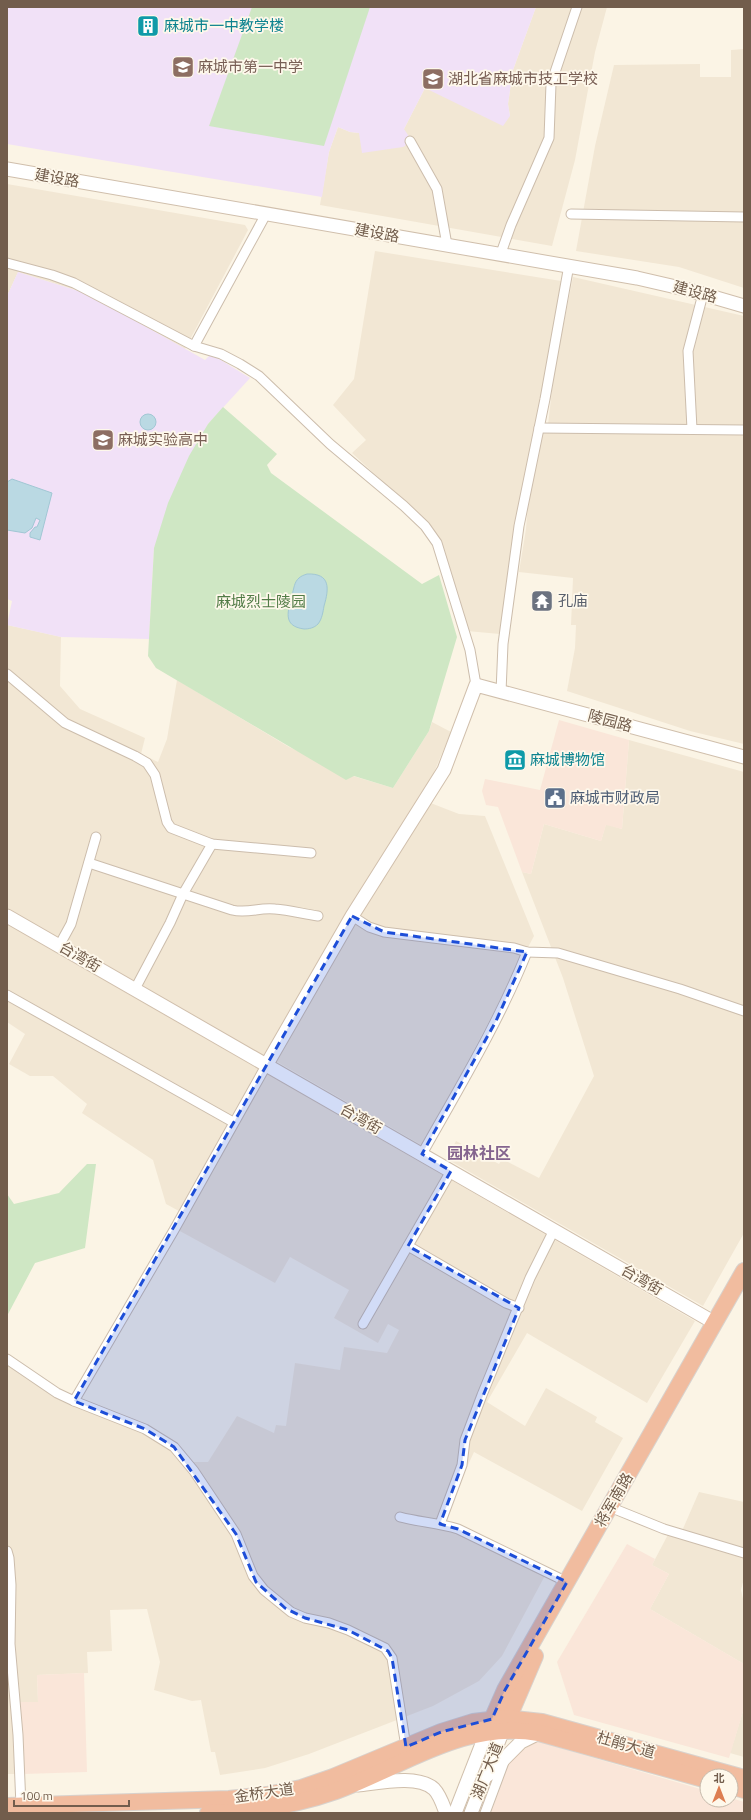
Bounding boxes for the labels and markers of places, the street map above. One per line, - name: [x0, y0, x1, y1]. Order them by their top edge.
- building icon: 麻城市一中教学楼: [135, 13, 161, 39]
- place label: 麻城市一中教学楼: [164, 14, 284, 37]
- school or university icon: 麻城市第一中学: [170, 54, 196, 80]
- place label: 麻城市第一中学: [198, 55, 303, 78]
- school or university icon: 湖北省麻城市技工学校: [420, 66, 446, 92]
- place label: 湖北省麻城市技工学校: [448, 67, 598, 90]
- school or university icon: 麻城实验高中: [90, 427, 116, 453]
- place label: 麻城实验高中: [118, 428, 208, 451]
- temple icon: 孔庙: [529, 588, 555, 614]
- place label: 孔庙: [558, 589, 588, 612]
- museum icon: 麻城博物馆: [502, 747, 528, 773]
- place label: 麻城博物馆: [530, 748, 605, 771]
- public building icon: 麻城市财政局: [542, 785, 568, 811]
- place label: 麻城市财政局: [570, 786, 660, 809]

